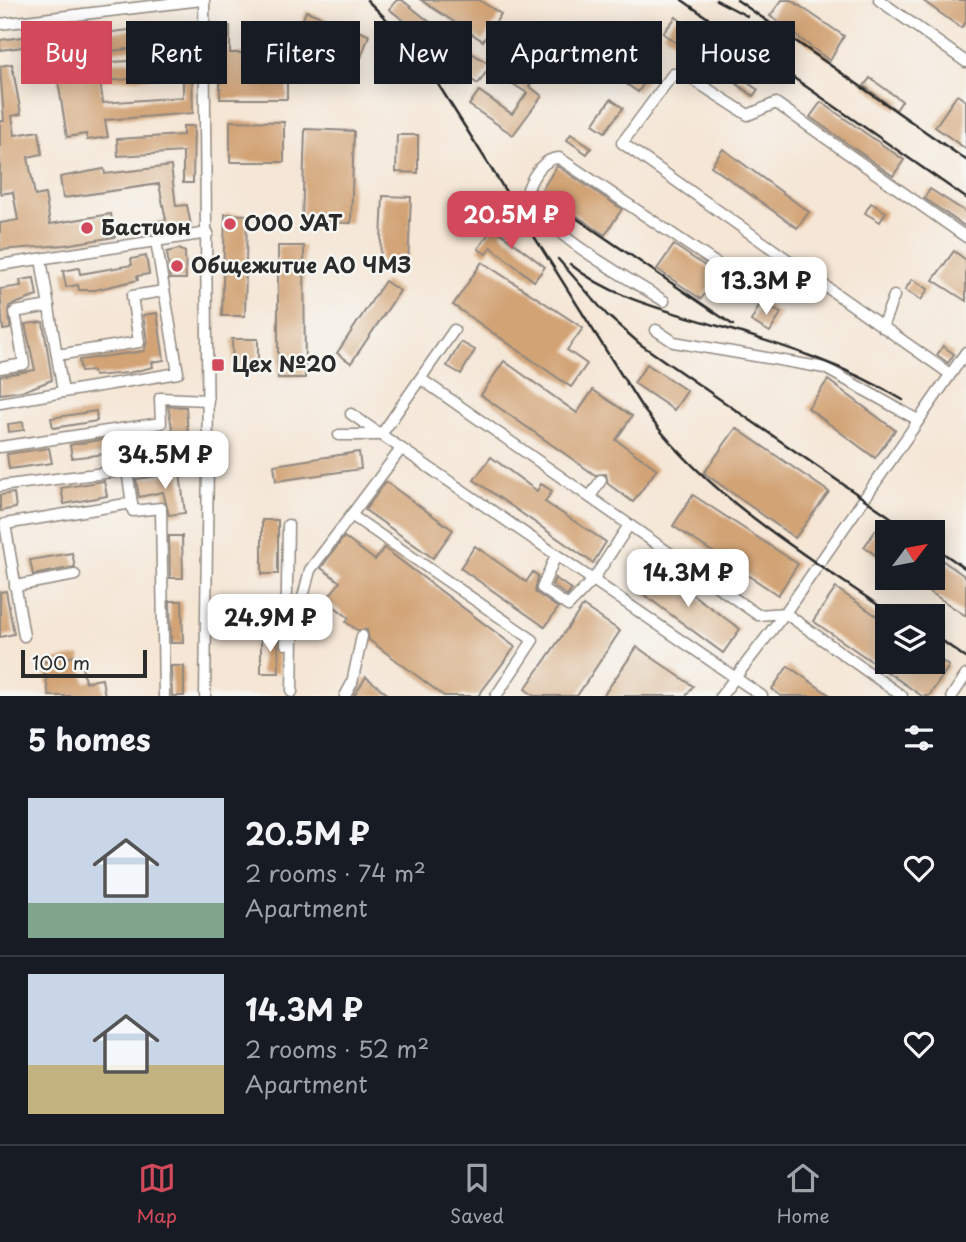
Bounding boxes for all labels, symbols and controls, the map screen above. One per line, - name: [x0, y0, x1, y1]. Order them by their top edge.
- chip: Buy: [21, 21, 112, 84]
- chip: Rent: [126, 21, 227, 84]
- chip: Filters: [241, 21, 360, 84]
- chip: New: [374, 21, 472, 84]
- chip: Apartment: [486, 21, 662, 84]
- chip: House: [676, 21, 795, 84]
- pin: 20.5M ₽: [446, 191, 576, 251]
- text: 20.5M ₽: [463, 196, 559, 231]
- place label: ООО УАТ: [244, 206, 343, 238]
- place label: Бастион: [101, 210, 191, 242]
- marker: ООО УАТ: [222, 216, 238, 232]
- marker: Бастион: [79, 220, 95, 236]
- place label: Общежитие АО ЧМЗ: [191, 248, 411, 280]
- marker: Общежитие АО ЧМЗ: [169, 258, 185, 274]
- pin: 13.3M ₽: [701, 258, 831, 317]
- text: 13.3M ₽: [721, 262, 811, 297]
- place label: Цех №20: [232, 347, 336, 379]
- marker: Цех №20: [210, 357, 226, 373]
- pin: 34.5M ₽: [100, 432, 230, 491]
- text: 34.5M ₽: [118, 436, 212, 471]
- north arrow: [875, 520, 945, 590]
- map controls: [875, 520, 945, 674]
- pin: 14.3M ₽: [623, 550, 753, 609]
- text: 14.3M ₽: [643, 554, 733, 589]
- pin: 24.9M ₽: [205, 594, 335, 654]
- text: 24.9M ₽: [224, 599, 316, 634]
- button: layers: [875, 604, 945, 674]
- scale bar: [21, 647, 147, 679]
- text: 100 m: [32, 648, 90, 676]
- text: 5 homes: [28, 716, 151, 761]
- icon: filters: [900, 719, 938, 757]
- text: 20.5M ₽: [245, 810, 370, 855]
- icon: home: [84, 826, 168, 910]
- icon: heart: [900, 849, 938, 887]
- text: 2 rooms · 74 m²: [245, 855, 426, 890]
- text: Apartment: [245, 890, 368, 925]
- text: 14.3M ₽: [245, 986, 363, 1031]
- icon: home: [84, 1002, 168, 1086]
- icon: heart: [900, 1025, 938, 1063]
- text: 2 rooms · 52 m²: [245, 1031, 429, 1066]
- text: Apartment: [245, 1066, 368, 1101]
- tab: Map: [136, 1159, 177, 1229]
- tab: Saved: [450, 1159, 504, 1229]
- tab: Home: [777, 1159, 830, 1229]

